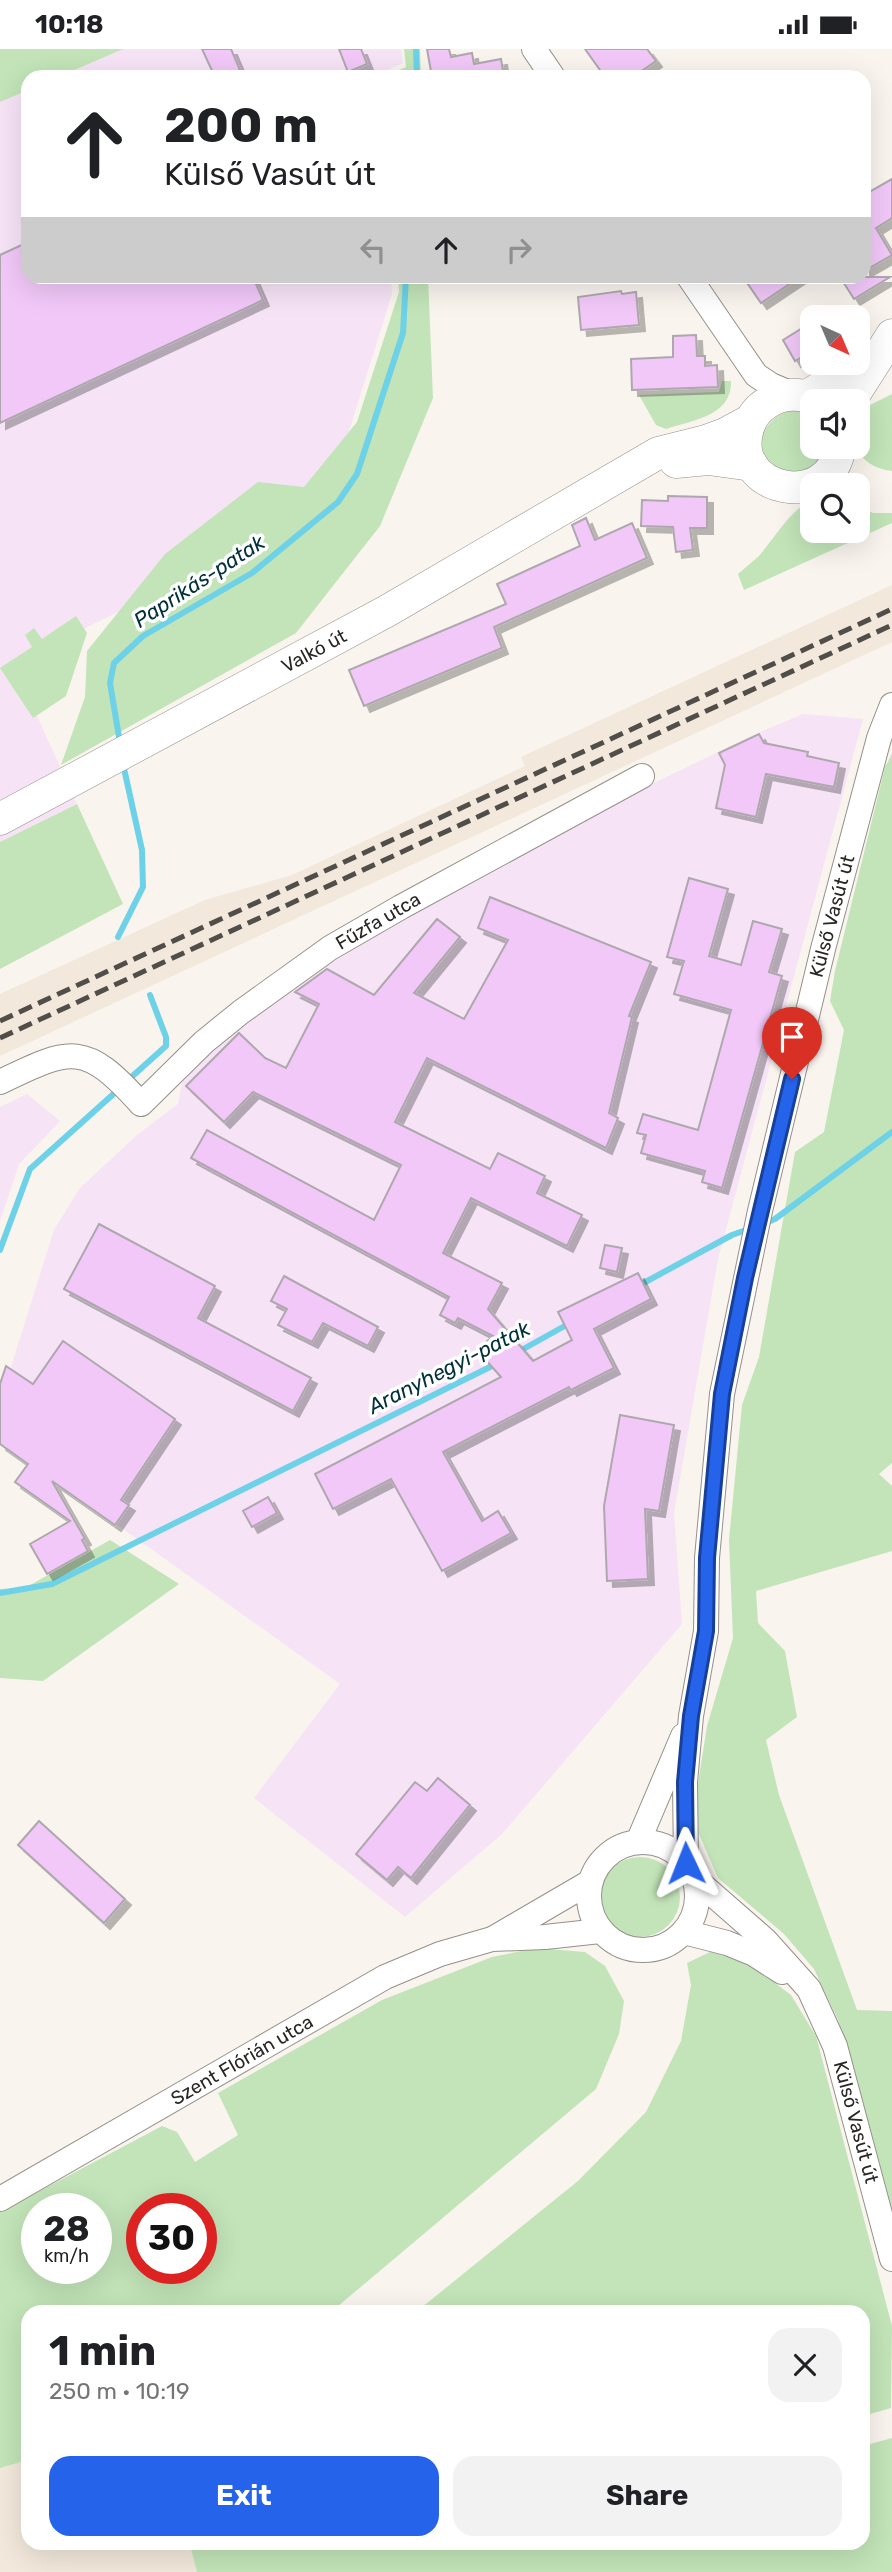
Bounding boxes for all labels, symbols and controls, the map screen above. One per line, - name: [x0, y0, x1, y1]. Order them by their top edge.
- text: 10:18: [35, 9, 104, 40]
- text: 200 m: [164, 96, 318, 154]
- icon: ahead: [49, 98, 140, 189]
- text: Külső Vasút út: [164, 155, 376, 193]
- icon: left: [354, 231, 392, 269]
- icon: ahead: [427, 231, 465, 269]
- icon: right: [500, 231, 538, 269]
- north arrow: [800, 305, 870, 375]
- map controls: [800, 305, 870, 543]
- button: sound: [800, 389, 870, 459]
- button: search: [800, 473, 870, 543]
- water label: Paprikás-patak: [129, 529, 270, 633]
- street label: Valkó út: [278, 624, 351, 678]
- street label: Külső Vasút út: [805, 852, 860, 980]
- street label: Fűzfa utca: [331, 887, 425, 955]
- pin: [762, 1007, 822, 1079]
- icon: arrive: [773, 1018, 811, 1056]
- water label: Aranyhegyi-patak: [363, 1315, 535, 1419]
- position arrow: [649, 1826, 723, 1900]
- street label: Szent Flórián utca: [167, 2010, 317, 2110]
- street label: Külső Vasút út: [829, 2058, 884, 2186]
- speed limit sign: 30: [126, 2193, 217, 2284]
- text: 28: [43, 2208, 90, 2250]
- text: km/h: [44, 2245, 89, 2267]
- text: 1 min: [49, 2326, 156, 2376]
- button: close: [768, 2328, 842, 2402]
- text: 250 m · 10:19: [49, 2377, 190, 2405]
- button: Exit: [49, 2456, 439, 2536]
- button: Share: [453, 2456, 842, 2536]

